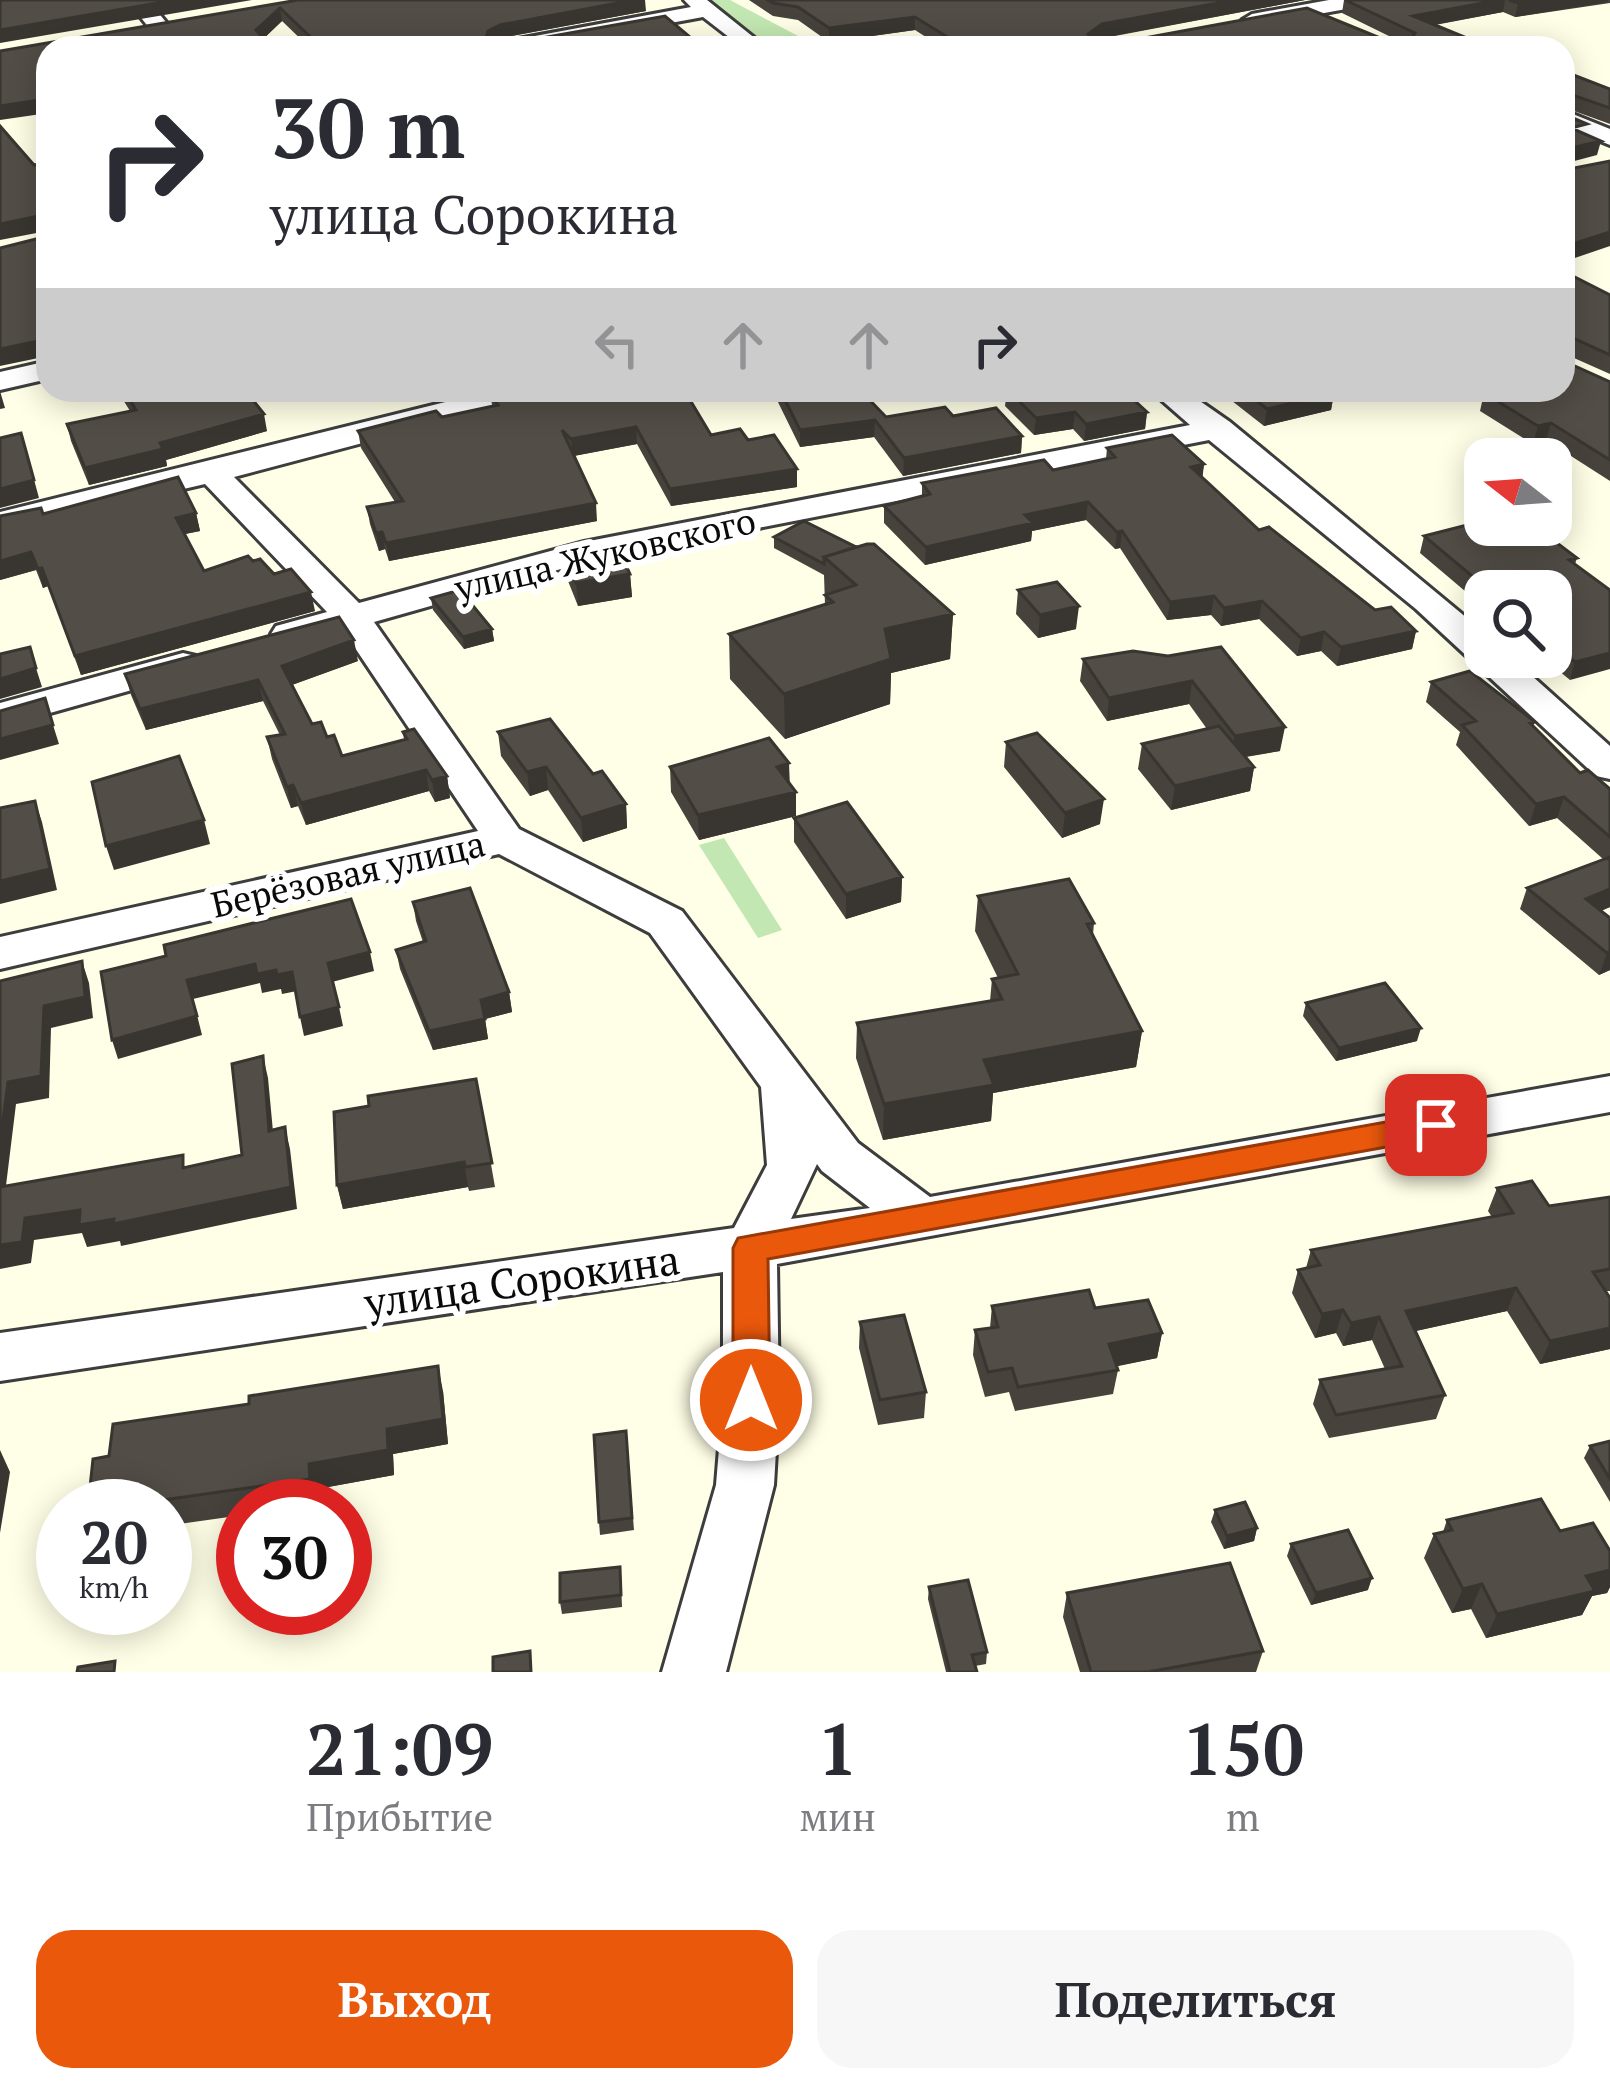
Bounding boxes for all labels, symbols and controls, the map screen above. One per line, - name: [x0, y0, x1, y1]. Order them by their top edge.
- text: 30 m: [270, 71, 465, 182]
- icon: right: [72, 84, 228, 240]
- text: улица Сорокина: [270, 178, 678, 249]
- icon: left: [584, 312, 650, 378]
- icon: ahead: [710, 312, 776, 378]
- icon: ahead: [836, 312, 902, 378]
- icon: right: [962, 312, 1028, 378]
- north arrow: [1464, 438, 1572, 546]
- map controls: [1464, 438, 1572, 678]
- street label: улица Жуковского: [449, 496, 760, 611]
- button: search: [1464, 570, 1572, 678]
- street label: Берёзовая улица: [206, 819, 489, 928]
- pin: [1385, 1074, 1487, 1176]
- icon: arrive: [1403, 1092, 1469, 1158]
- street label: улица Сорокина: [360, 1230, 683, 1330]
- position arrow: [688, 1337, 814, 1463]
- speed limit sign: 30: [216, 1479, 372, 1635]
- text: 20: [80, 1502, 148, 1581]
- text: km/h: [79, 1567, 149, 1607]
- text: 21:09: [306, 1700, 493, 1796]
- text: 1: [817, 1700, 858, 1796]
- text: 150: [1182, 1700, 1304, 1796]
- text: Прибытие: [306, 1790, 493, 1842]
- text: мин: [799, 1790, 876, 1842]
- text: m: [1226, 1790, 1260, 1842]
- button: Выход: [36, 1930, 793, 2068]
- button: Поделиться: [817, 1930, 1574, 2068]

